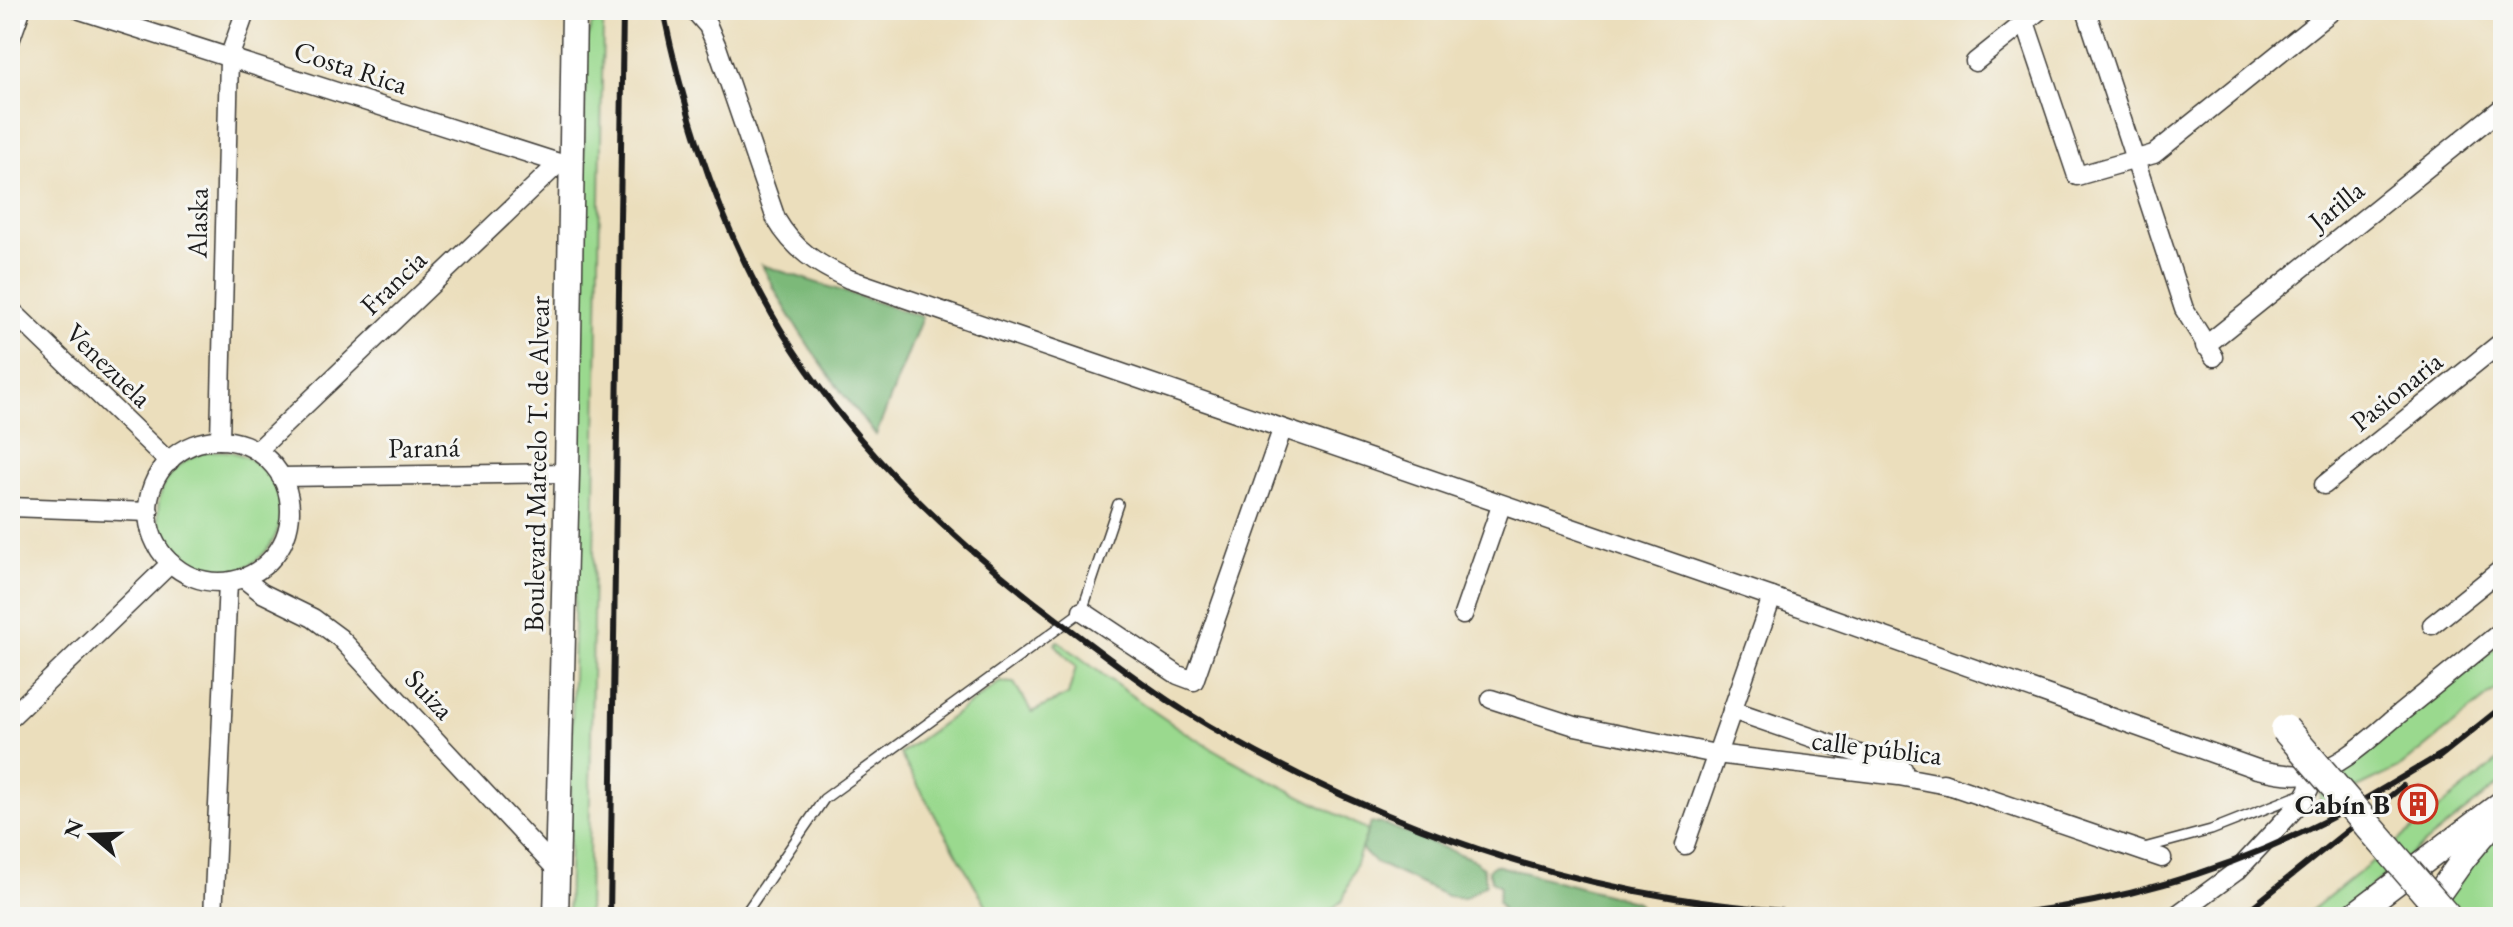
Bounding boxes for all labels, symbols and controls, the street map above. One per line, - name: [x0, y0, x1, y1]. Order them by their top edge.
- street label: Costa Rica: [290, 32, 413, 103]
- street label: Jarilla: [2299, 171, 2372, 240]
- street label: Alaska: [178, 187, 216, 260]
- street label: Francia: [352, 241, 435, 322]
- street label: Boulevard Marcelo T. de Alvear: [515, 295, 557, 633]
- street label: Venezuela: [58, 315, 160, 416]
- street label: Pasionaria: [2343, 342, 2450, 439]
- street label: Paraná: [388, 428, 461, 466]
- street label: Suiza: [398, 661, 463, 727]
- street label: calle pública: [1810, 721, 1945, 773]
- building icon: Cabín B: [2397, 783, 2439, 825]
- place label: Cabín B: [2295, 786, 2390, 822]
- north arrow: [52, 795, 132, 875]
- text: N: [57, 815, 90, 842]

